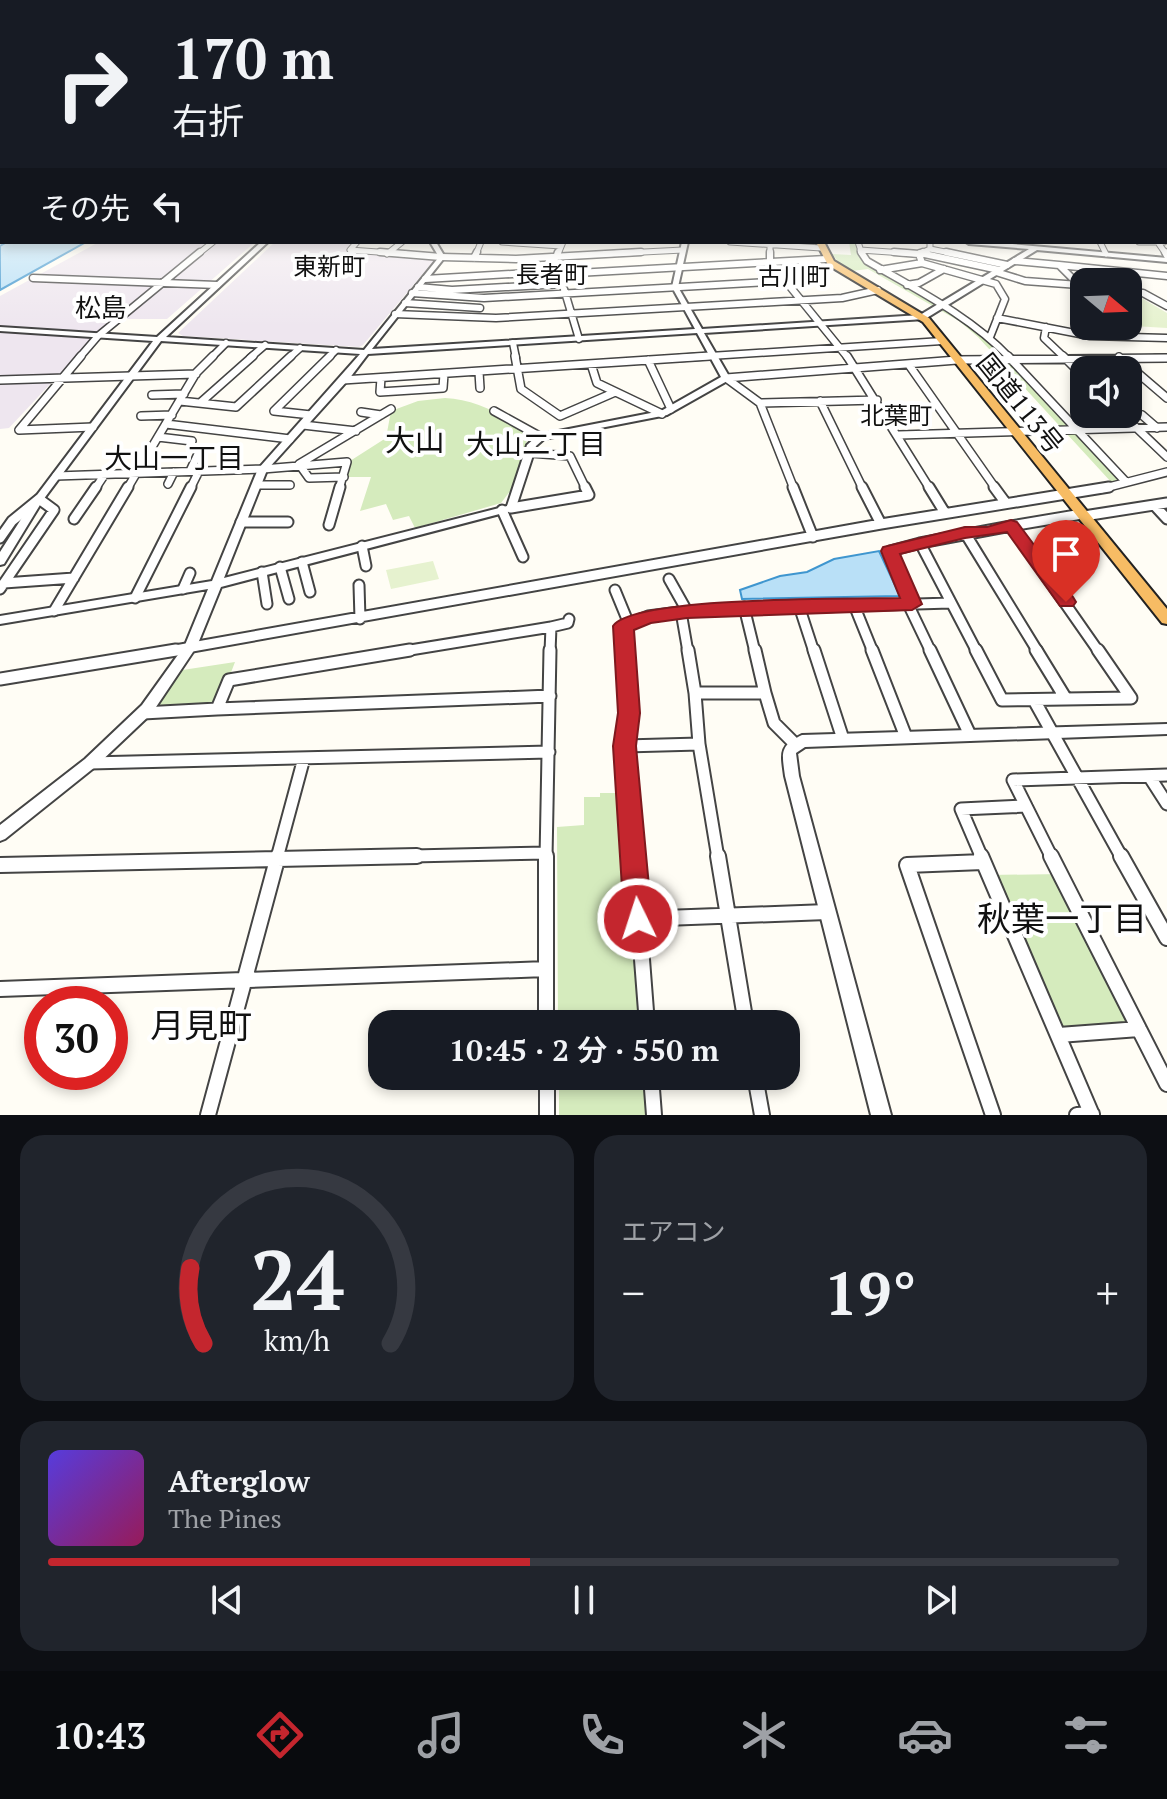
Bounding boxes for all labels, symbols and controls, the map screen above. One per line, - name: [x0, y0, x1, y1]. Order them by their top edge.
- text: 170 m: [172, 21, 334, 95]
- icon: right: [40, 32, 144, 136]
- text: 右折: [172, 97, 244, 144]
- icon: left: [146, 184, 190, 228]
- text: その先: [40, 188, 130, 228]
- district label: 東新町: [293, 250, 365, 282]
- district label: 長者町: [516, 258, 588, 290]
- district label: 古川町: [758, 260, 830, 292]
- north arrow: [1070, 268, 1142, 340]
- map controls: [1070, 268, 1142, 428]
- district label: 松島: [75, 290, 127, 324]
- street label: 国道113号: [970, 346, 1072, 460]
- button: sound: [1070, 356, 1142, 428]
- district label: 北葉町: [860, 399, 932, 431]
- district label: 大山: [385, 420, 445, 460]
- district label: 大山二丁目: [466, 425, 606, 462]
- district label: 大山一丁目: [104, 439, 244, 476]
- pin: [1032, 520, 1100, 602]
- icon: arrive: [1044, 532, 1088, 576]
- position arrow: [596, 877, 680, 961]
- district label: 秋葉一丁目: [977, 896, 1147, 941]
- speed limit sign: 30: [24, 986, 128, 1090]
- district label: 月見町: [150, 1003, 252, 1048]
- text: 10:45 · 2 分 · 550 m: [449, 1030, 719, 1070]
- text: エアコン: [622, 1214, 726, 1248]
- text: 24: [250, 1224, 344, 1334]
- text: 19°: [824, 1253, 917, 1332]
- text: −: [622, 1263, 645, 1322]
- text: +: [1096, 1263, 1119, 1322]
- text: km/h: [264, 1321, 330, 1359]
- text: Afterglow: [168, 1461, 310, 1501]
- text: The Pines: [168, 1501, 282, 1535]
- icon: previous: [205, 1578, 249, 1622]
- icon: pause: [562, 1578, 606, 1622]
- icon: next: [919, 1578, 963, 1622]
- icon: directions: [252, 1707, 308, 1763]
- icon: music: [413, 1707, 469, 1763]
- icon: phone: [574, 1707, 630, 1763]
- icon: climate: [736, 1707, 792, 1763]
- icon: car: [897, 1707, 953, 1763]
- icon: filters: [1058, 1707, 1114, 1763]
- text: 10:43: [53, 1712, 146, 1759]

